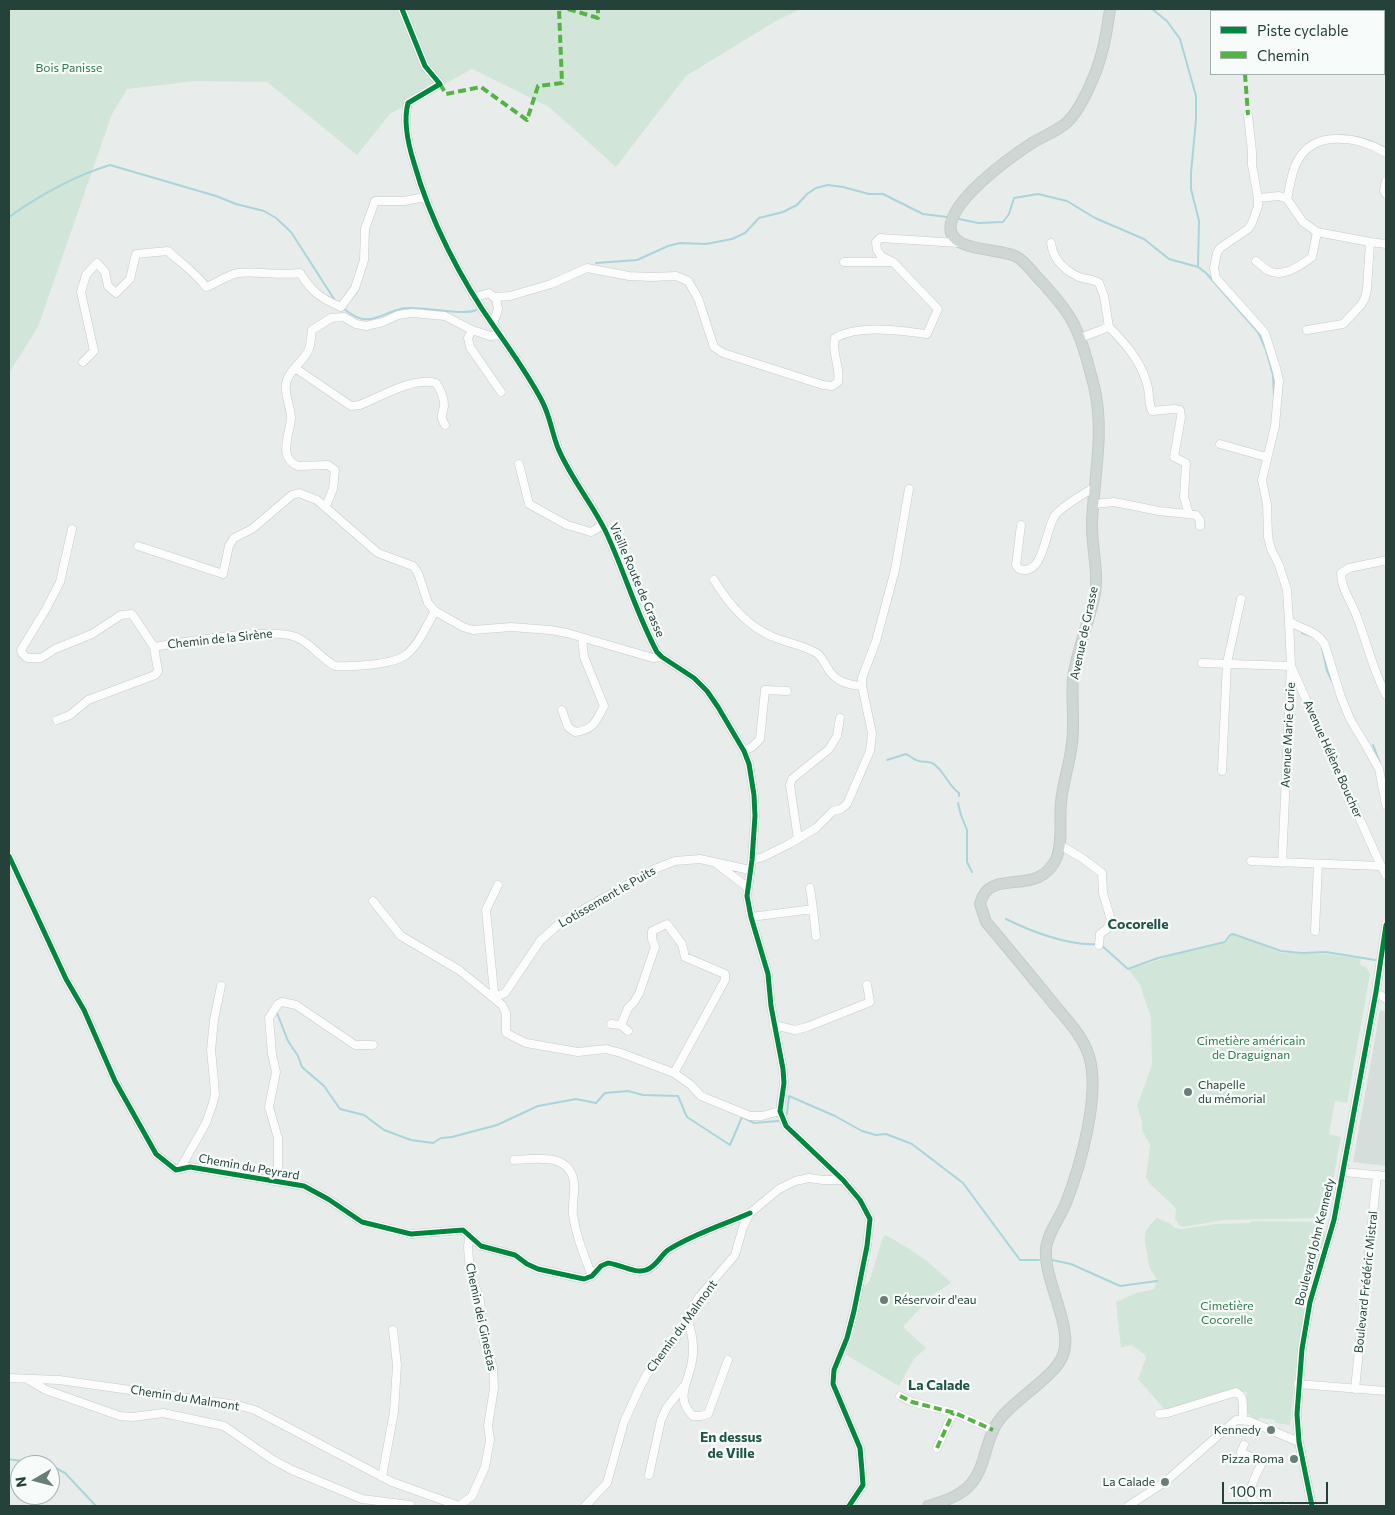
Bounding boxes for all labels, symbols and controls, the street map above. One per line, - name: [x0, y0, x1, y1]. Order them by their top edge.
- legend: [1210, 10, 1385, 75]
- text: Piste cyclable: [1257, 21, 1348, 39]
- text: Chemin: [1257, 46, 1309, 64]
- park label: Bois Panisse: [36, 61, 102, 75]
- street label: Vieille Route de Grasse: [606, 521, 668, 639]
- street label: Avenue de Grasse: [1067, 585, 1101, 681]
- street label: Chemin de la Sirène: [167, 626, 273, 652]
- street label: Avenue Marie Curie: [1278, 682, 1298, 788]
- street label: Avenue Hélène Boucher: [1300, 698, 1366, 820]
- street label: Lotissement le Puits: [556, 863, 658, 931]
- district label: Cocorelle: [1107, 916, 1169, 932]
- park label: Cimetière américain de Draguignan: [1197, 1034, 1305, 1062]
- place label: Chapelle du mémorial: [1198, 1078, 1266, 1106]
- marker: Chapelle du mémorial: [1182, 1086, 1194, 1098]
- street label: Chemin du Peyrard: [197, 1151, 301, 1183]
- street label: Boulevard John Kennedy: [1292, 1177, 1338, 1307]
- street label: Boulevard Frédéric Mistral: [1351, 1210, 1381, 1354]
- street label: Chemin dei Ginestas: [463, 1262, 499, 1372]
- street label: Chemin du Malmont: [644, 1277, 720, 1375]
- place label: Réservoir d'eau: [894, 1293, 977, 1307]
- marker: Réservoir d'eau: [878, 1294, 890, 1306]
- park label: Cimetière Cocorelle: [1200, 1299, 1254, 1327]
- district label: La Calade: [908, 1377, 970, 1393]
- street label: Chemin du Malmont: [129, 1382, 241, 1414]
- place label: Kennedy: [1214, 1423, 1261, 1437]
- marker: Kennedy: [1265, 1424, 1277, 1436]
- district label: En dessus de Ville: [700, 1429, 762, 1461]
- place label: Pizza Roma: [1221, 1452, 1284, 1466]
- marker: Pizza Roma: [1288, 1453, 1300, 1465]
- north arrow: [10, 1455, 60, 1505]
- scale bar: [1225, 1472, 1331, 1504]
- place label: La Calade: [1102, 1475, 1155, 1489]
- text: N: [11, 1476, 30, 1488]
- marker: La Calade: [1159, 1476, 1171, 1488]
- text: 100 m: [1230, 1482, 1272, 1500]

